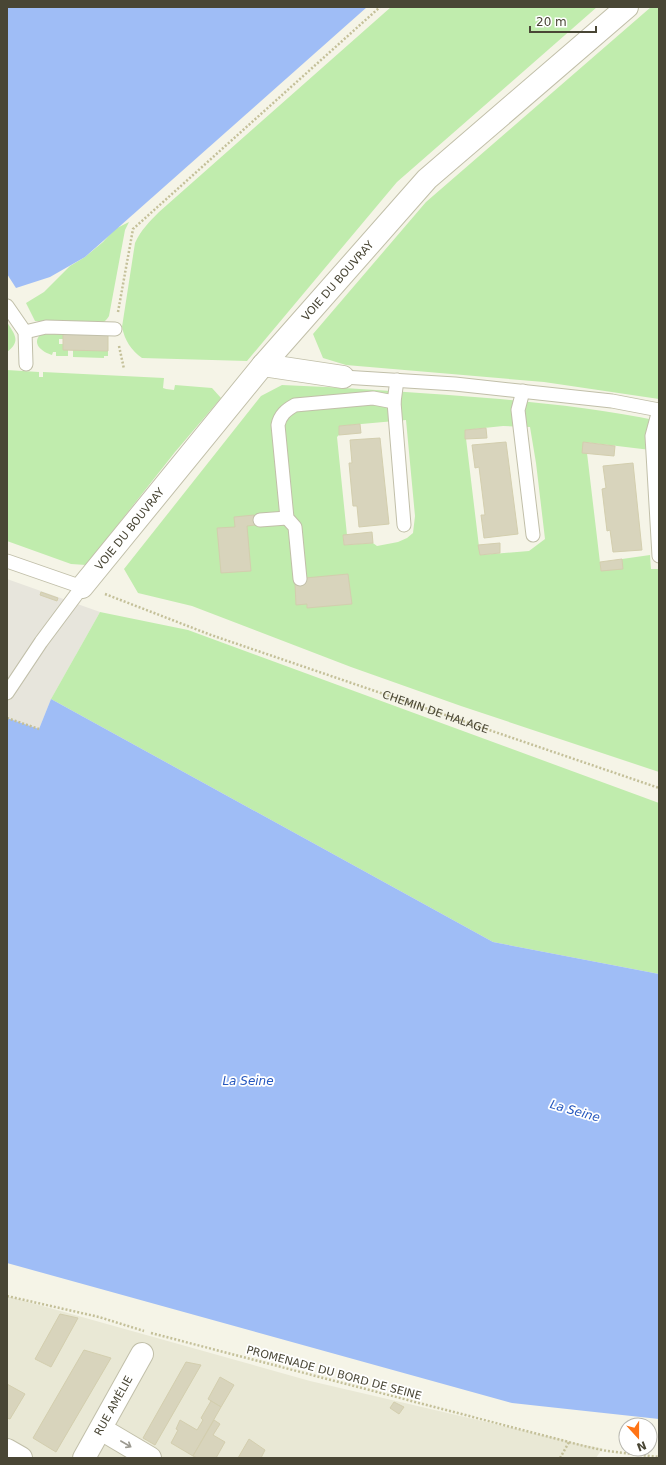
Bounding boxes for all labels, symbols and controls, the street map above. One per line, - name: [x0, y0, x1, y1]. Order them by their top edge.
- scale bar: [530, 8, 596, 34]
- text: 20 m: [536, 15, 567, 29]
- street label: VOIE DU BOUVRAY: [299, 238, 376, 323]
- street label: VOIE DU BOUVRAY: [92, 485, 167, 573]
- street label: CHEMIN DE HALAGE: [381, 688, 490, 736]
- water label: La Seine: [222, 1074, 274, 1088]
- water label: La Seine: [548, 1097, 602, 1125]
- street label: PROMENADE DU BORD DE SEINE: [245, 1343, 423, 1403]
- street label: RUE AMÉLIE: [91, 1373, 135, 1438]
- north arrow: [618, 1417, 658, 1457]
- text: N: [635, 1438, 648, 1454]
- one-way arrow: [120, 1440, 132, 1448]

